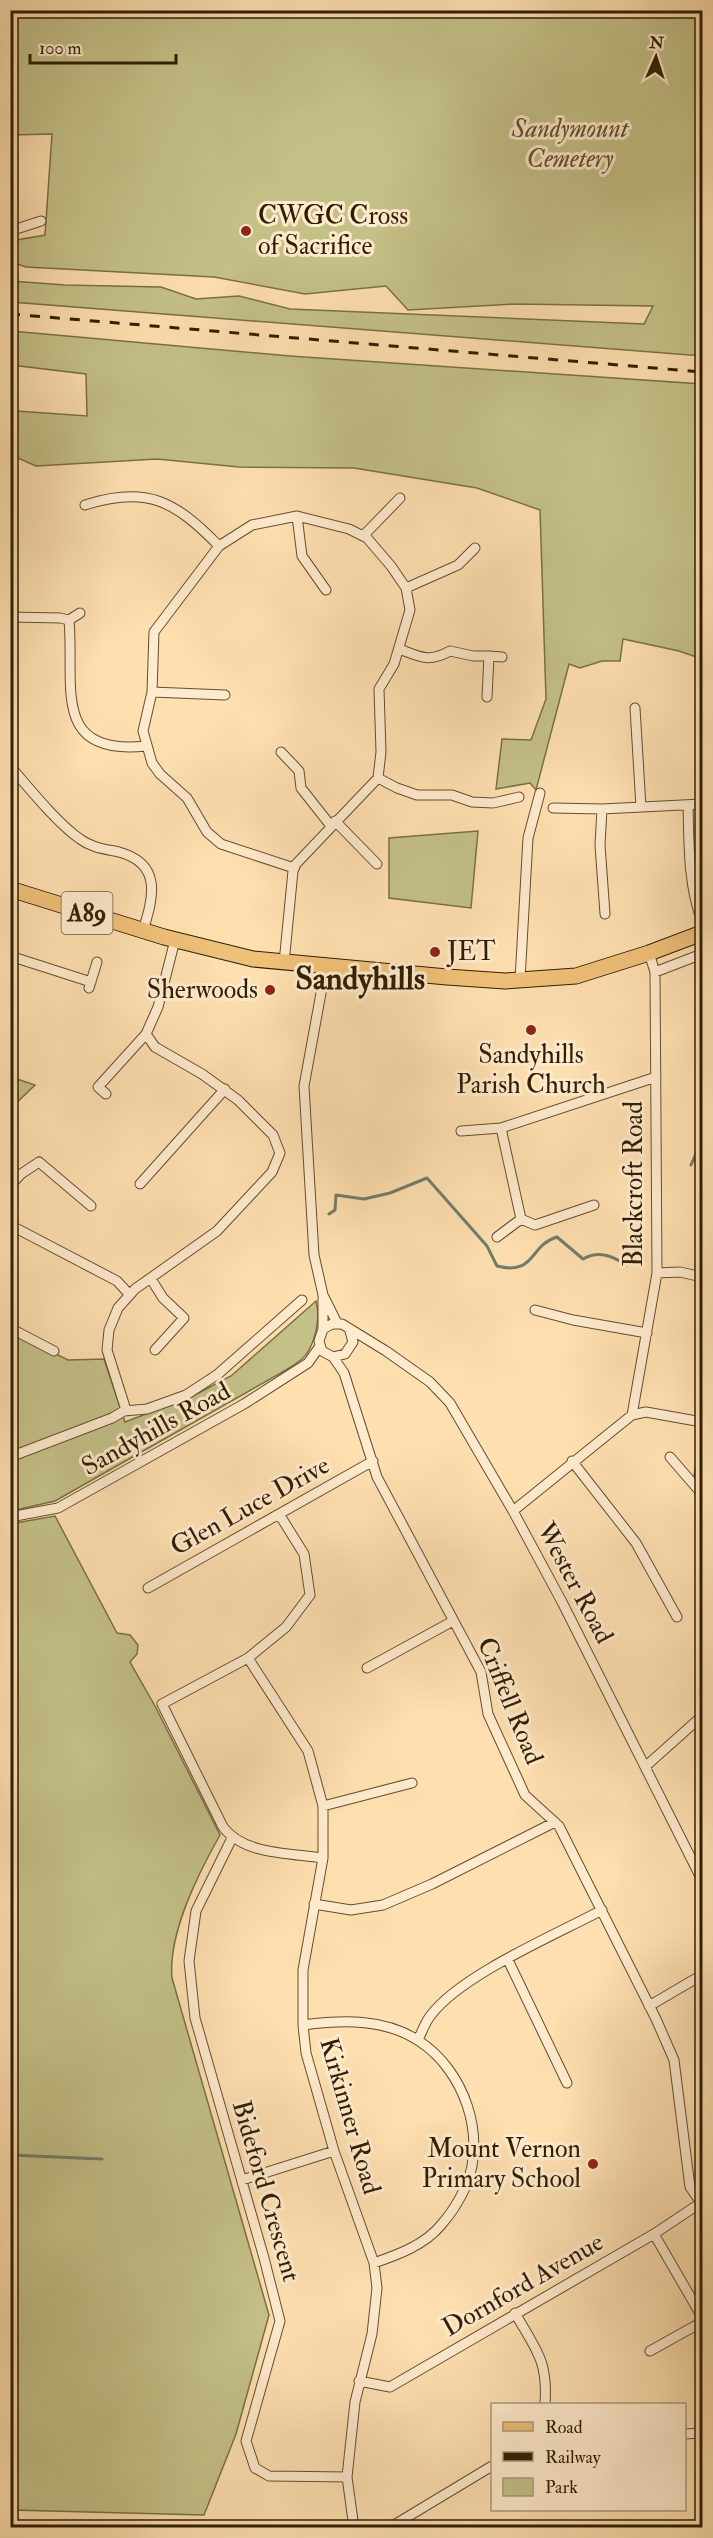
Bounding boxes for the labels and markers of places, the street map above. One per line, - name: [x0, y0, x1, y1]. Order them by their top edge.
- place label: CWGC Cross of Sacrifice: [258, 200, 408, 262]
- marker: CWGC Cross of Sacrifice: [239, 224, 253, 238]
- place label: JET: [446, 936, 496, 968]
- marker: JET: [428, 945, 442, 959]
- place label: Sherwoods: [147, 974, 258, 1006]
- marker: Sherwoods: [263, 983, 277, 997]
- marker: Sandyhills Parish Church: [524, 1023, 538, 1037]
- place label: Sandyhills Parish Church: [456, 1039, 606, 1101]
- place label: Mount Vernon Primary School: [422, 2133, 581, 2195]
- marker: Mount Vernon Primary School: [586, 2157, 600, 2171]

